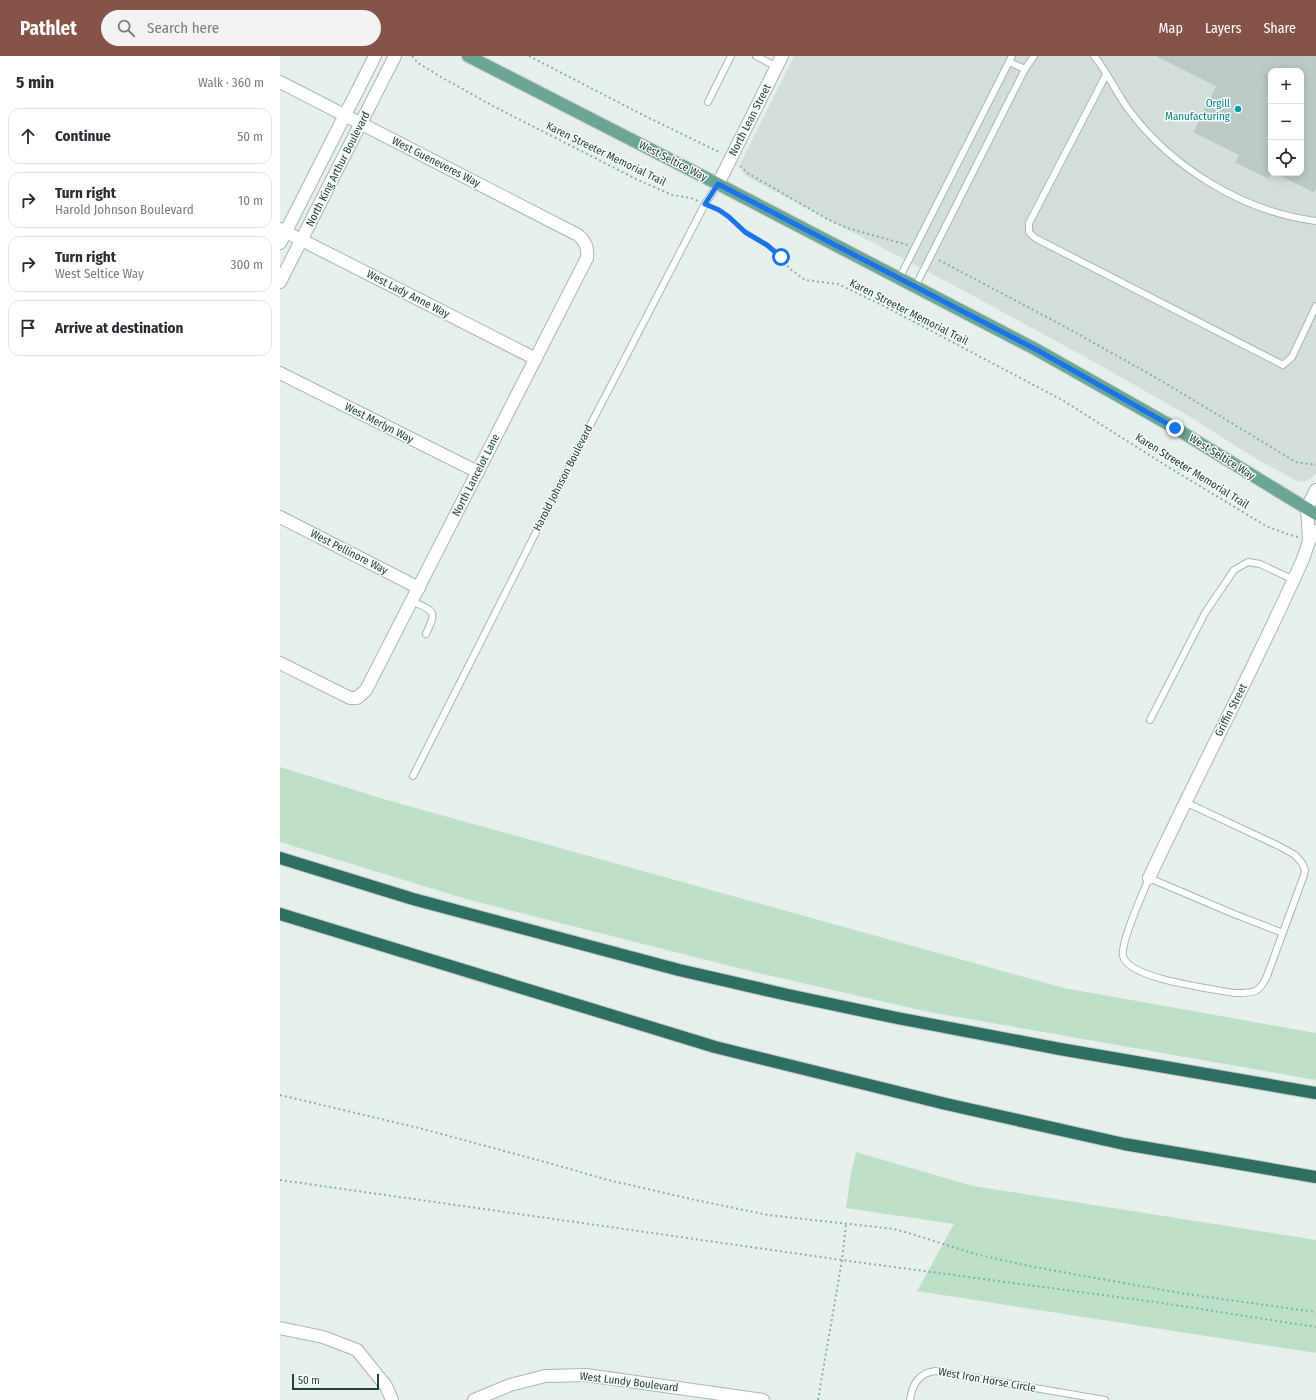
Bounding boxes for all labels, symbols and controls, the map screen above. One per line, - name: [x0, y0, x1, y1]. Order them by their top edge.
- search box: [101, 10, 381, 46]
- text: Pathlet: [20, 17, 77, 40]
- icon: search: [115, 17, 137, 39]
- text: Search here: [147, 19, 219, 37]
- text: Map: [1159, 20, 1183, 37]
- text: Layers: [1205, 20, 1241, 37]
- text: Share: [1263, 20, 1296, 37]
- map controls: [1268, 68, 1304, 176]
- button: +: [1268, 68, 1304, 104]
- text: 5 min: [16, 72, 54, 93]
- text: Walk · 360 m: [198, 75, 264, 90]
- street label: North Lean Street: [726, 81, 774, 158]
- place label: Orgill Manufacturing: [1165, 97, 1231, 123]
- marker: Orgill Manufacturing: [1233, 104, 1243, 114]
- button: −: [1268, 104, 1304, 140]
- street label: North King Arthur Boulevard: [303, 109, 373, 229]
- street label: Karen Streeter Memorial Trail: [544, 119, 668, 189]
- icon: ahead: [17, 125, 39, 147]
- text: Continue: [55, 127, 111, 145]
- text: 50 m: [237, 129, 263, 144]
- street label: West Gueneveres Way: [390, 134, 483, 190]
- street label: West Seltice Way: [637, 138, 710, 184]
- button: locate: [1268, 140, 1304, 176]
- text: Turn right: [55, 184, 116, 202]
- icon: right: [17, 189, 39, 211]
- text: 10 m: [238, 193, 263, 208]
- text: Harold Johnson Boulevard: [55, 202, 194, 217]
- text: Turn right: [55, 248, 116, 266]
- route start: [772, 248, 790, 266]
- icon: right: [17, 253, 39, 275]
- text: 300 m: [231, 257, 263, 272]
- text: West Seltice Way: [55, 266, 144, 281]
- street label: West Lady Anne Way: [364, 267, 452, 321]
- street label: Karen Streeter Memorial Trail: [847, 276, 971, 348]
- icon: arrive: [17, 317, 39, 339]
- text: Arrive at destination: [55, 319, 183, 337]
- street label: West Merlyn Way: [342, 400, 416, 446]
- route end: [1166, 419, 1184, 437]
- street label: Harold Johnson Boulevard: [531, 423, 595, 533]
- street label: Karen Streeter Memorial Trail: [1133, 431, 1251, 511]
- street label: North Lancelot Lane: [450, 432, 502, 518]
- street label: West Seltice Way: [1187, 432, 1257, 482]
- street label: West Pellinore Way: [308, 527, 390, 577]
- street label: Griffin Street: [1212, 681, 1250, 739]
- street label: West Iron Horse Circle: [937, 1365, 1037, 1395]
- street label: West Lundy Boulevard: [579, 1369, 679, 1395]
- scale bar: [292, 1372, 379, 1391]
- text: 50 m: [298, 1374, 320, 1387]

